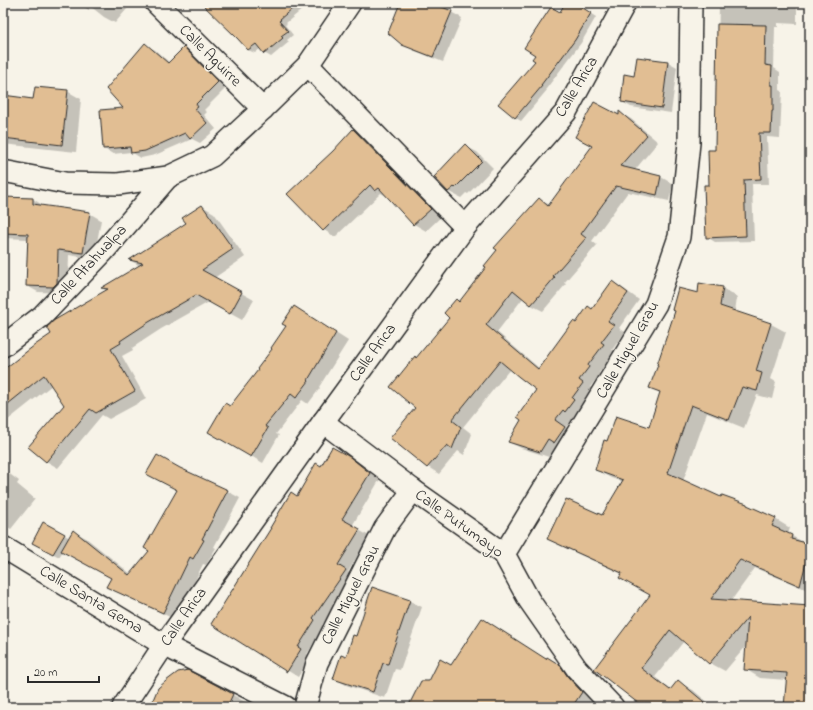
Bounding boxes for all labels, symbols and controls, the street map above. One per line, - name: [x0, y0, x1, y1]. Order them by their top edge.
- street label: Calle Aguirre: [173, 19, 247, 93]
- street label: Calle Arica: [549, 52, 605, 122]
- street label: Calle Atahualpa: [45, 219, 133, 311]
- street label: Calle Miguel Grau: [590, 297, 666, 403]
- street label: Calle Arica: [343, 319, 403, 387]
- street label: Calle Putumayo: [410, 484, 508, 564]
- street label: Calle Miguel Grau: [315, 541, 387, 649]
- street label: Calle Santa Gema: [35, 560, 147, 640]
- street label: Calle Arica: [155, 583, 213, 651]
- scale bar: [28, 658, 99, 684]
- text: 20 m: [34, 664, 57, 682]

